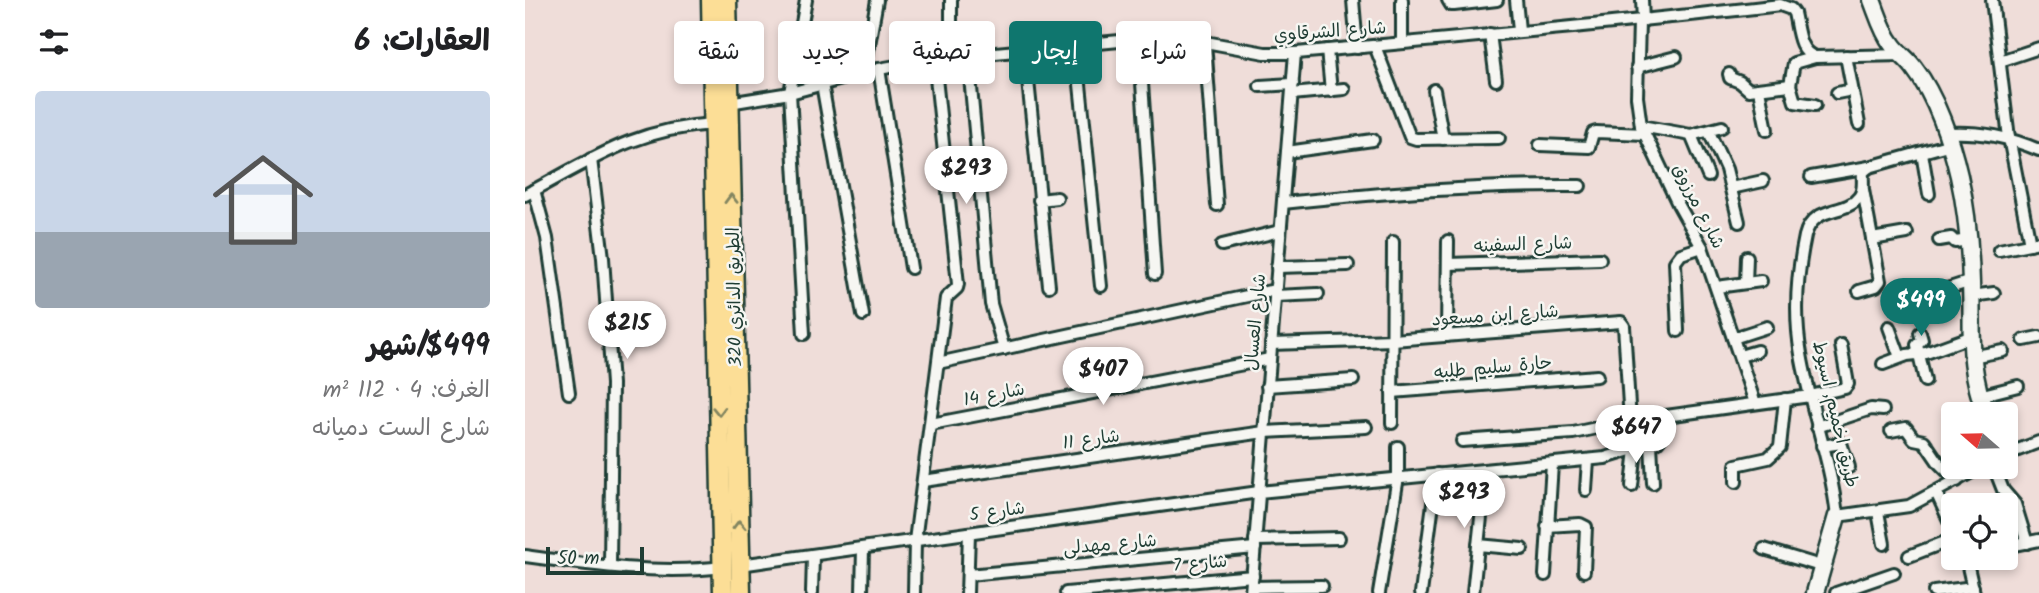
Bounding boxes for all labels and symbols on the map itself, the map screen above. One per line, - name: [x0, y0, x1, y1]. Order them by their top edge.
- street label: شارع الشرقاوي: [1273, 14, 1387, 51]
- pin: $293: [925, 146, 1007, 206]
- street label: شارع مرزوق: [1664, 159, 1732, 254]
- one-way arrow: [724, 194, 739, 205]
- street label: الطريق الدائري 320: [720, 227, 751, 367]
- street label: شارع السفينه: [1473, 229, 1573, 262]
- street label: شارع العسال: [1238, 272, 1275, 372]
- pin: $499: [1880, 278, 1962, 338]
- street label: شارع ابن مسعود: [1431, 298, 1560, 335]
- pin: $215: [586, 302, 668, 361]
- street label: طريق اخميم, اسيوط: [1804, 338, 1866, 491]
- pin: $407: [1062, 348, 1144, 407]
- street label: حارة سليم طلبه: [1433, 349, 1553, 388]
- street label: شارع 14: [961, 375, 1027, 416]
- north arrow: [1941, 402, 2018, 480]
- one-way arrow: [712, 406, 727, 417]
- pin: $647: [1595, 406, 1677, 465]
- street label: شارع 11: [1061, 422, 1122, 459]
- pin: $293: [1423, 470, 1505, 530]
- street label: شارع 5: [968, 494, 1027, 531]
- one-way arrow: [732, 519, 747, 530]
- street label: شارع مهدلى: [1062, 527, 1158, 564]
- scale bar: [546, 544, 644, 576]
- street label: شارع 7: [1172, 548, 1229, 581]

